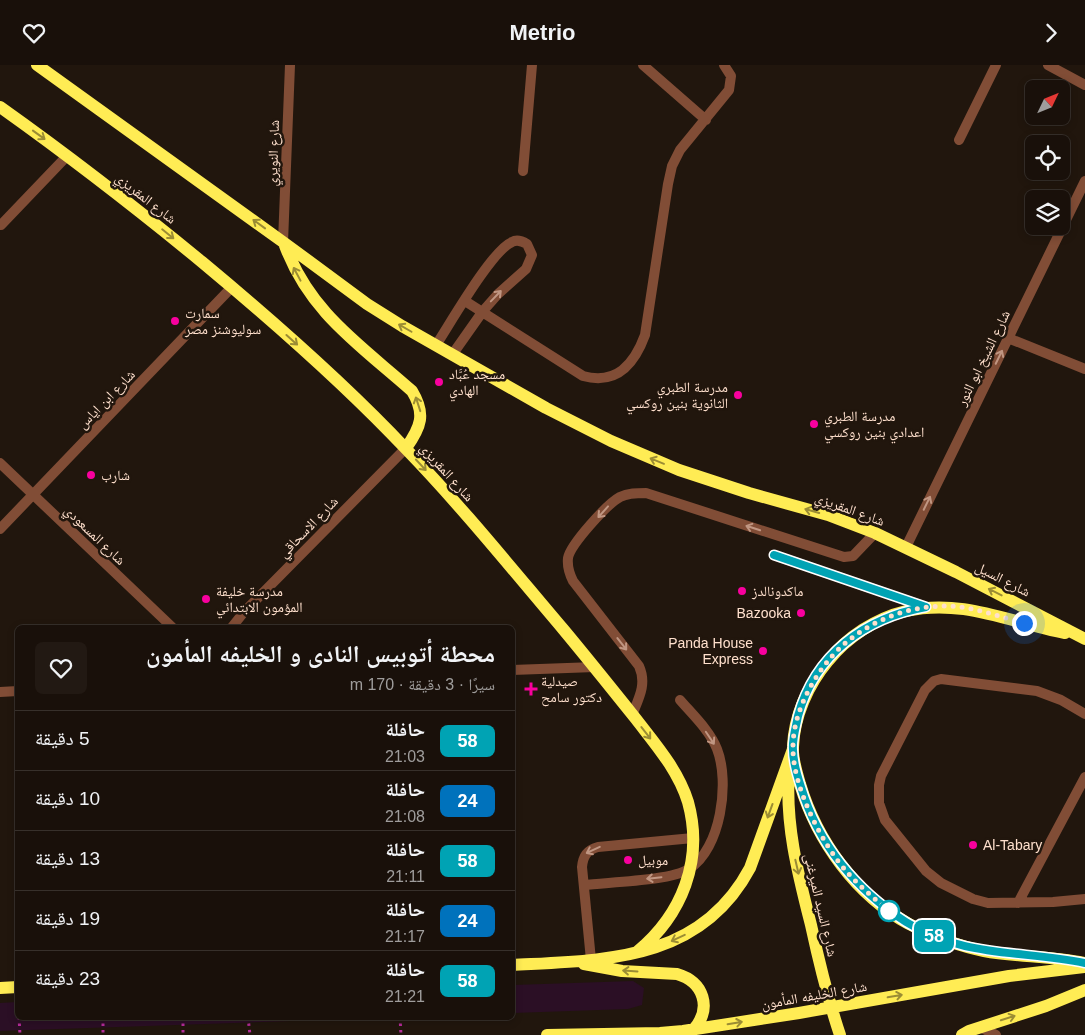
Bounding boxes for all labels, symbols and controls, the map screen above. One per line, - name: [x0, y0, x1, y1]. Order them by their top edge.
- icon: heart: [20, 19, 48, 47]
- icon: forward: [1037, 19, 1065, 47]
- text: Metrio: [510, 20, 576, 45]
- north arrow: [1025, 80, 1070, 125]
- map controls: [1025, 80, 1070, 235]
- street label: شارع النويري: [264, 119, 286, 187]
- one-way arrow: [32, 130, 45, 141]
- button: locate: [1025, 135, 1070, 180]
- street label: شارع المقريزي: [110, 169, 180, 230]
- button: layers: [1025, 190, 1070, 235]
- one-way arrow: [252, 219, 266, 229]
- one-way arrow: [161, 229, 174, 240]
- one-way arrow: [292, 266, 302, 281]
- one-way arrow: [490, 290, 502, 303]
- place label: سمارت سوليوشنز مصر: [184, 305, 261, 338]
- street label: شارع الشيخ ابو النور: [953, 308, 1015, 410]
- marker: سمارت سوليوشنز مصر: [169, 315, 181, 327]
- one-way arrow: [398, 323, 413, 333]
- one-way arrow: [286, 334, 299, 345]
- one-way arrow: [994, 350, 1004, 365]
- street label: شارع ابن اياس: [74, 366, 139, 433]
- place label: مسجد عُبَّاد الهادي: [449, 366, 505, 402]
- marker: مسجد عُبَّاد الهادي: [433, 376, 445, 388]
- place label: مدرسة الطبري الثانوية بنين روكسي: [626, 379, 728, 415]
- marker: مدرسة الطبري الثانوية بنين روكسي: [732, 389, 744, 401]
- one-way arrow: [413, 397, 422, 412]
- place label: مدرسة الطبري اعدادي بنين روكسي: [824, 408, 924, 444]
- marker: مدرسة الطبري اعدادي بنين روكسي: [808, 418, 820, 430]
- street label: شارع المقريزي: [414, 440, 477, 507]
- one-way arrow: [650, 456, 665, 465]
- one-way arrow: [415, 458, 427, 471]
- place label: شارب: [101, 467, 130, 484]
- marker: شارب: [85, 469, 97, 481]
- street label: شارع المقريزي: [812, 489, 887, 532]
- street label: شارع الاسحاقي: [275, 493, 344, 563]
- one-way arrow: [923, 496, 933, 511]
- street label: شارع المسعودي: [59, 502, 129, 571]
- one-way arrow: [597, 505, 609, 518]
- one-way arrow: [804, 505, 820, 515]
- one-way arrow: [746, 523, 762, 533]
- street label: شارع السيل: [972, 558, 1033, 601]
- place label: مدرسة خليفة المؤمون الابتدائي: [216, 583, 303, 619]
- place label: ماكدونالدز: [751, 583, 803, 600]
- marker: ماكدونالدز: [736, 585, 748, 597]
- one-way arrow: [988, 587, 1003, 597]
- marker: مدرسة خليفة المؤمون الابتدائي: [200, 593, 212, 605]
- place label: Bazooka: [737, 605, 791, 621]
- marker: Bazooka: [795, 607, 807, 619]
- your location: [1012, 611, 1037, 636]
- place label: Panda House Express: [668, 635, 753, 667]
- one-way arrow: [617, 637, 628, 650]
- text: محطة أتوبيس النادى و الخليفه المأمون: [146, 640, 495, 667]
- button: heart: [35, 642, 87, 694]
- marker: Panda House Express: [757, 645, 769, 657]
- place label: صيدلية دكتور سامح: [541, 673, 602, 707]
- text: سيرًا · 3 دقيقة · 170 m: [350, 676, 495, 693]
- marker: صيدلية دكتور سامح: [525, 683, 537, 695]
- text: حافلة: [386, 719, 425, 740]
- one-way arrow: [641, 726, 652, 739]
- text: 5 دقيقة: [35, 728, 89, 749]
- text: 58: [457, 731, 478, 751]
- one-way arrow: [705, 731, 715, 745]
- text: 21:03: [385, 748, 425, 765]
- text: حافلة: [386, 779, 425, 800]
- text: 10 دقيقة: [35, 788, 100, 809]
- text: 24: [457, 791, 478, 811]
- one-way arrow: [765, 803, 774, 819]
- text: 21:08: [385, 808, 425, 825]
- place label: Al-Tabary: [983, 837, 1042, 853]
- text: حافلة: [386, 839, 425, 860]
- marker: Al-Tabary: [967, 839, 979, 851]
- one-way arrow: [586, 846, 601, 856]
- text: 13 دقيقة: [35, 848, 100, 869]
- text: 58: [457, 851, 478, 871]
- place label: موبيل: [638, 852, 668, 869]
- street label: شارع السيد الميرغنى: [799, 852, 841, 959]
- marker: موبيل: [622, 854, 634, 866]
- one-way arrow: [793, 858, 802, 874]
- text: 21:11: [386, 868, 425, 885]
- one-way arrow: [646, 873, 662, 882]
- text: حافلة: [386, 899, 425, 920]
- unlabelled marker: [878, 900, 900, 922]
- text: 19 دقيقة: [35, 908, 100, 929]
- text: 24: [457, 911, 478, 931]
- line badge: 58: [912, 920, 956, 952]
- text: 58: [924, 926, 944, 946]
- text: 21:17: [385, 928, 425, 945]
- one-way arrow: [671, 934, 686, 944]
- text: حافلة: [386, 959, 425, 980]
- one-way arrow: [622, 967, 638, 976]
- text: 23 دقيقة: [35, 968, 100, 989]
- text: 58: [457, 971, 478, 991]
- street label: شارع الخليفه المأمون: [760, 978, 868, 1014]
- text: 21:21: [385, 988, 425, 1005]
- one-way arrow: [887, 990, 903, 1000]
- one-way arrow: [1000, 1013, 1016, 1023]
- one-way arrow: [727, 1017, 743, 1027]

